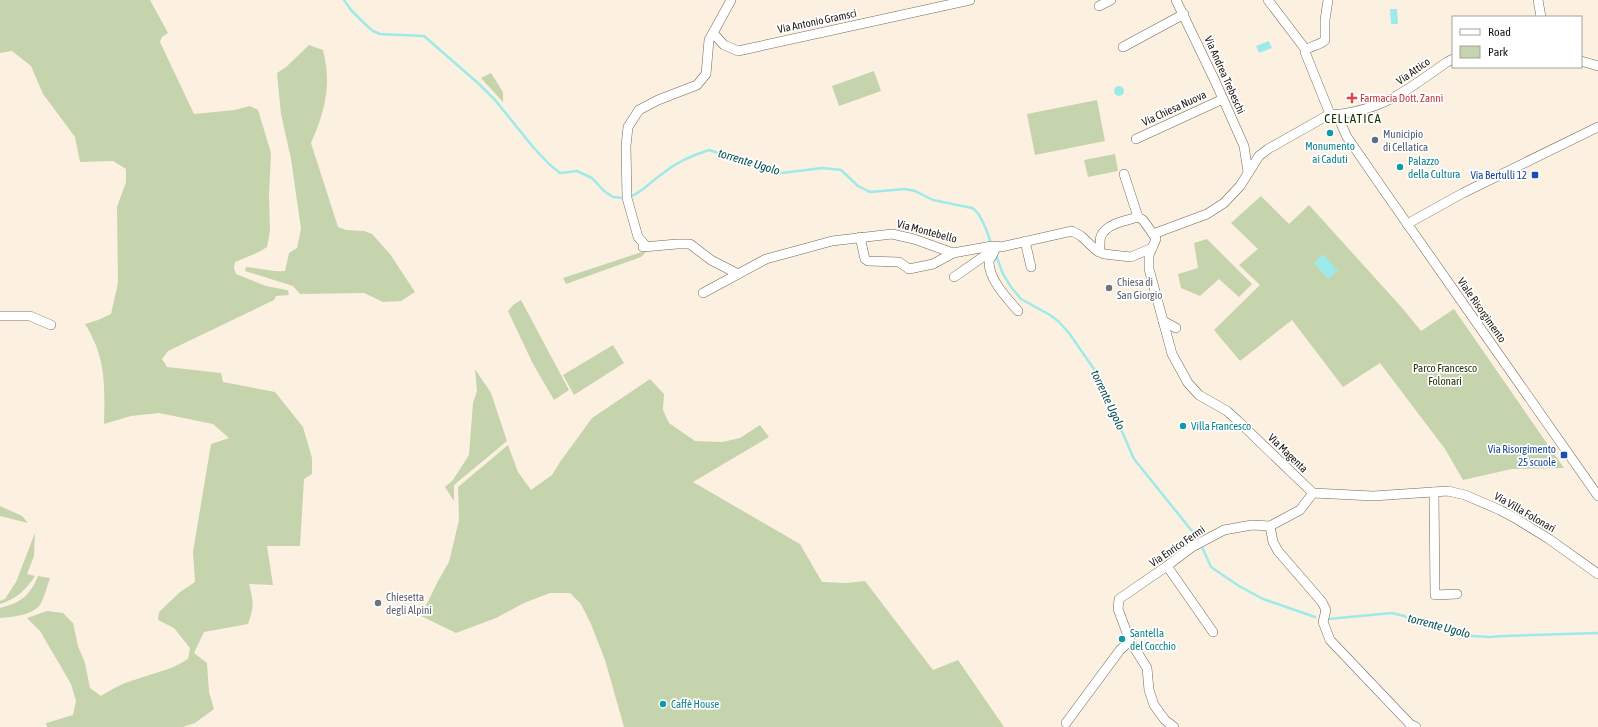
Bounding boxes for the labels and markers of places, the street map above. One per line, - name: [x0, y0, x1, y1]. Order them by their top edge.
- place label: Farmacia Dott. Zanni: [1360, 92, 1443, 104]
- marker: Farmacia Dott. Zanni: [1347, 93, 1357, 103]
- marker: Monumento ai Caduti: [1325, 128, 1335, 138]
- place label: Municipio di Cellatica: [1383, 128, 1428, 153]
- marker: Municipio di Cellatica: [1370, 135, 1380, 145]
- place label: Monumento ai Caduti: [1305, 140, 1355, 165]
- place label: Palazzo della Cultura: [1408, 155, 1460, 180]
- marker: Palazzo della Cultura: [1395, 162, 1405, 172]
- place label: Via Bertulli 12: [1470, 169, 1527, 181]
- marker: Via Bertulli 12: [1530, 170, 1540, 180]
- place label: Chiesa di San Giorgio: [1117, 276, 1162, 301]
- marker: Chiesa di San Giorgio: [1104, 283, 1114, 293]
- place label: Villa Francesco: [1191, 420, 1251, 432]
- marker: Villa Francesco: [1178, 421, 1188, 431]
- place label: Via Risorgimento 25 scuole: [1488, 443, 1556, 468]
- marker: Via Risorgimento 25 scuole: [1559, 450, 1569, 460]
- place label: Chiesetta degli Alpini: [386, 591, 432, 616]
- marker: Chiesetta degli Alpini: [373, 598, 383, 608]
- place label: Santella del Cocchio: [1130, 627, 1176, 652]
- marker: Santella del Cocchio: [1117, 634, 1127, 644]
- place label: Caffè House: [671, 698, 719, 710]
- marker: Caffè House: [658, 699, 668, 709]

